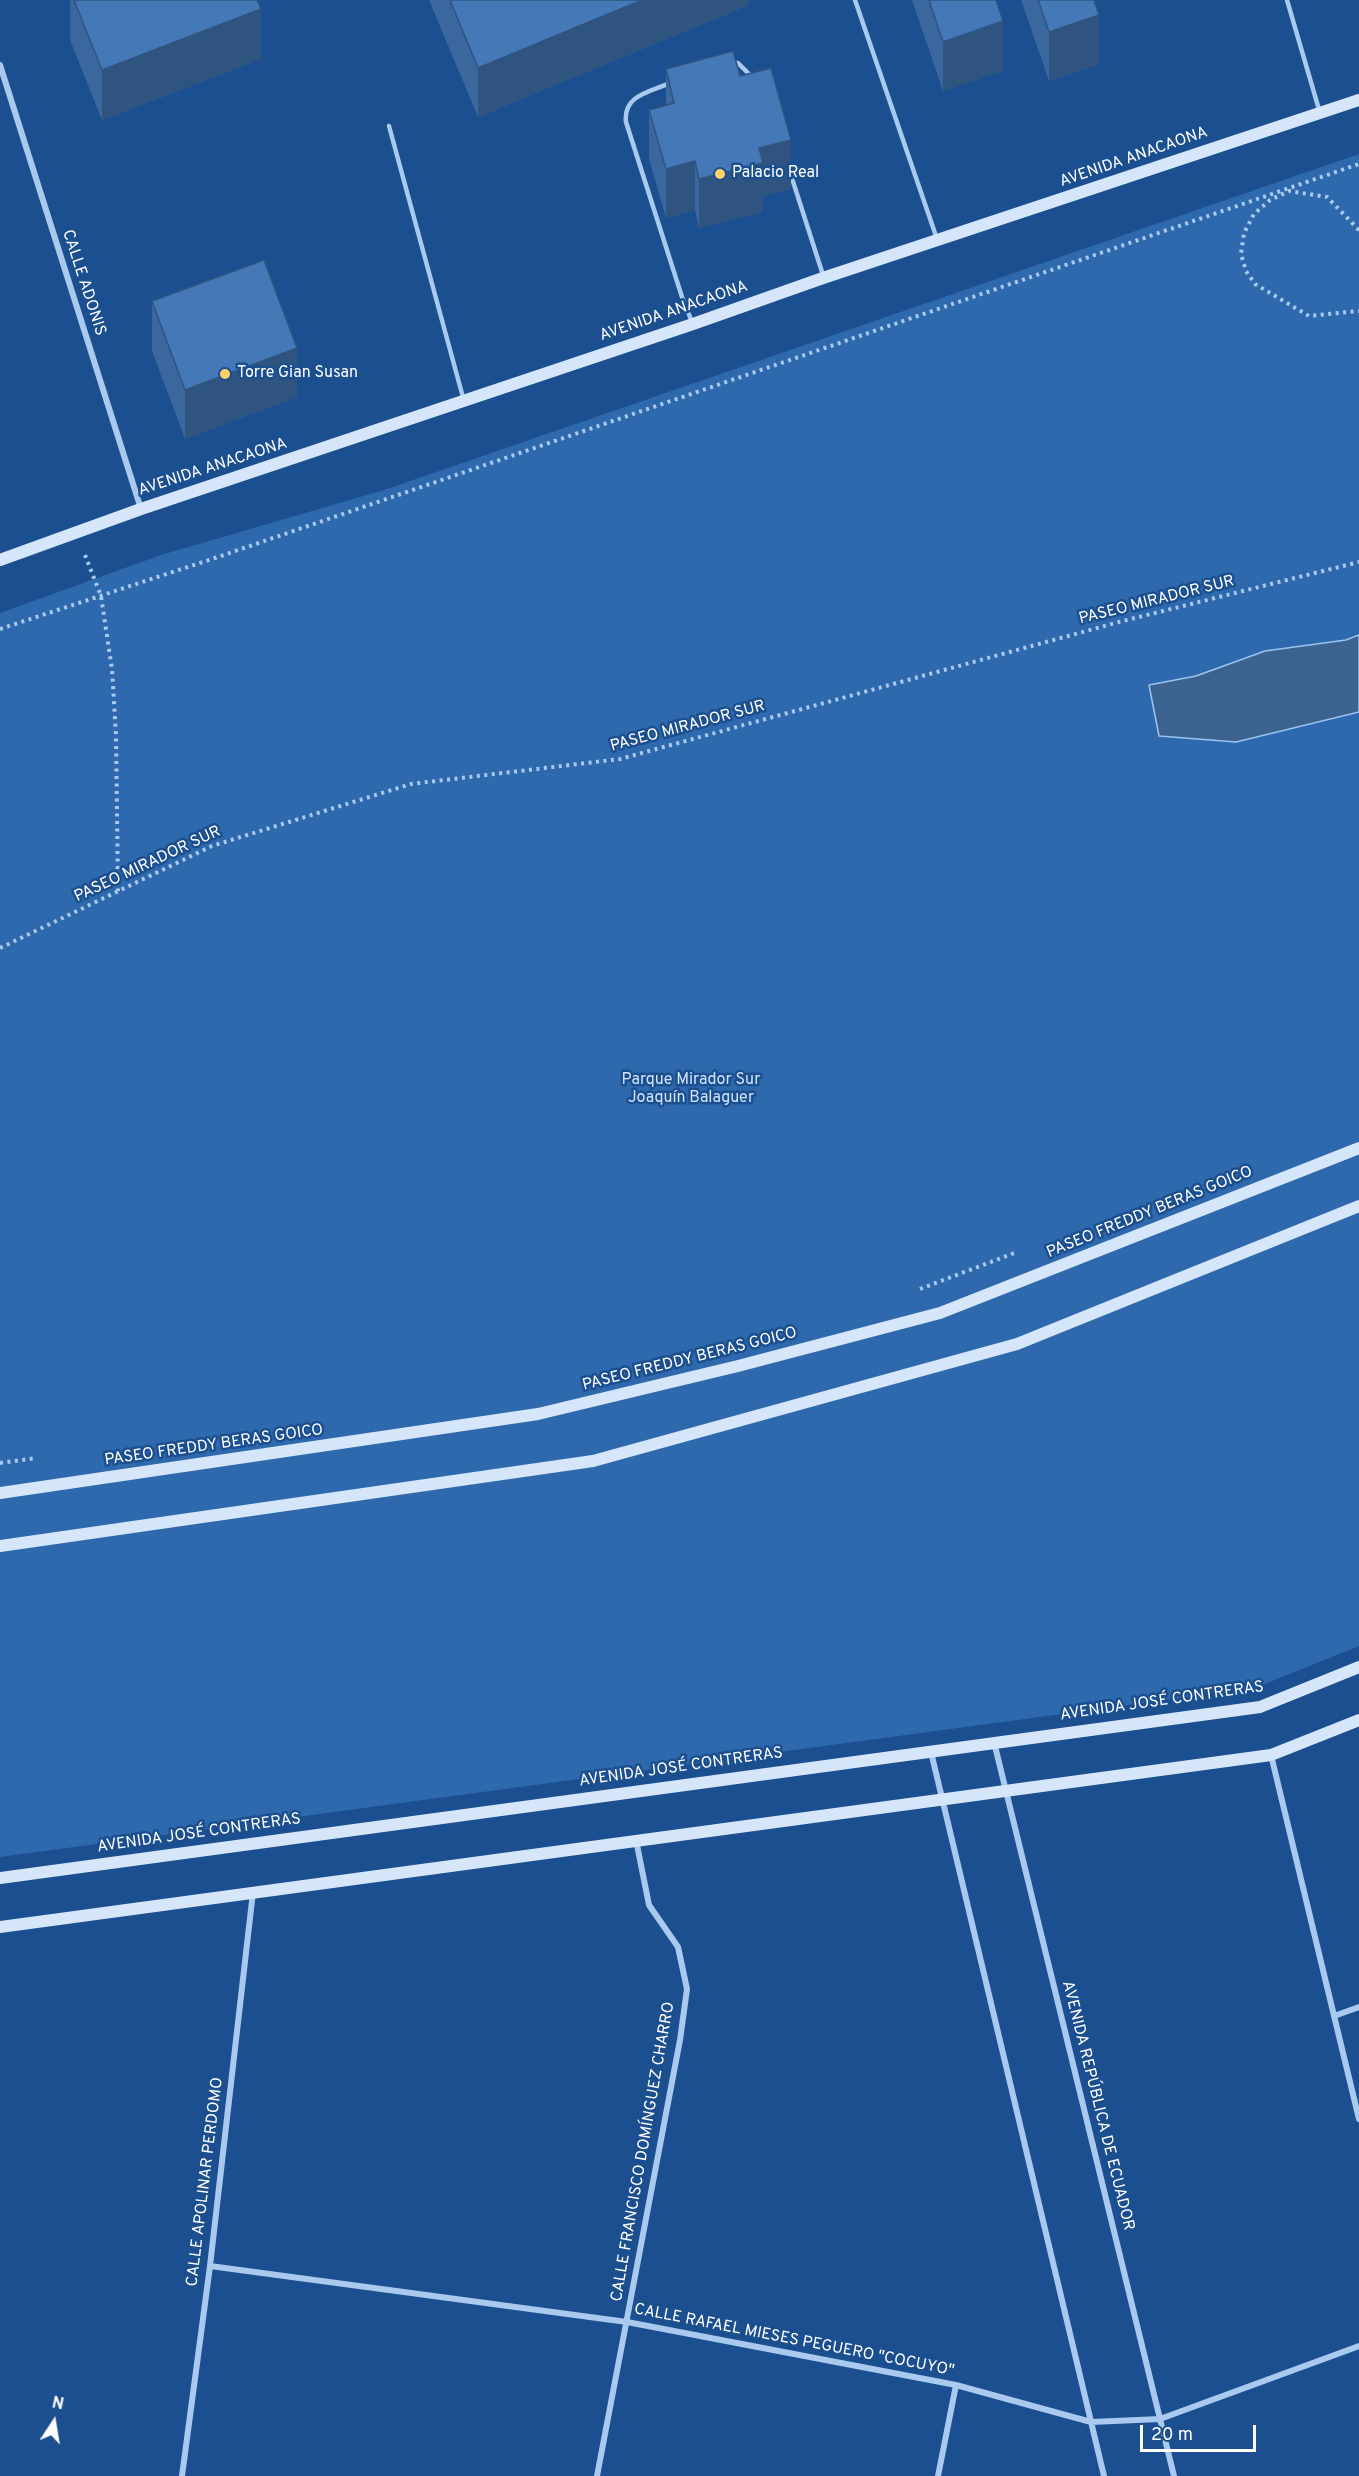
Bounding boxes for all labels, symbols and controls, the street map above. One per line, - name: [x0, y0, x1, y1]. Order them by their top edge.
- street label: AVENIDA ANACAONA: [1057, 124, 1211, 192]
- place label: Palacio Real: [732, 164, 819, 184]
- marker: Palacio Real: [713, 167, 727, 181]
- street label: CALLE ADONIS: [57, 228, 109, 338]
- street label: AVENIDA ANACAONA: [597, 278, 751, 346]
- place label: Torre Gian Susan: [237, 364, 358, 384]
- marker: Torre Gian Susan: [218, 367, 232, 381]
- street label: AVENIDA ANACAONA: [136, 435, 290, 501]
- street label: PASEO MIRADOR SUR: [1077, 572, 1237, 630]
- street label: PASEO MIRADOR SUR: [608, 697, 768, 757]
- street label: PASEO MIRADOR SUR: [72, 823, 224, 907]
- park label: Parque Mirador Sur Joaquín Balaguer: [622, 1071, 760, 1109]
- street label: PASEO FREDDY BERAS GOICO: [1044, 1163, 1256, 1263]
- street label: PASEO FREDDY BERAS GOICO: [581, 1324, 799, 1396]
- street label: PASEO FREDDY BERAS GOICO: [104, 1421, 324, 1471]
- street label: AVENIDA JOSÉ CONTRERAS: [1059, 1678, 1265, 1726]
- street label: AVENIDA JOSÉ CONTRERAS: [578, 1744, 784, 1792]
- street label: AVENIDA JOSÉ CONTRERAS: [96, 1810, 302, 1858]
- street label: AVENIDA REPÚBLICA DE ECUADOR: [1057, 1979, 1137, 2233]
- street label: CALLE FRANCISCO DOMÍNGUEZ CHARRO: [608, 2001, 680, 2303]
- street label: CALLE APOLINAR PERDOMO: [184, 2076, 228, 2288]
- street label: CALLE RAFAEL MIESES PEGUERO "COCUYO": [632, 2301, 956, 2381]
- north arrow: [24, 2392, 84, 2452]
- text: N: [50, 2393, 65, 2415]
- scale bar: [1143, 2413, 1258, 2451]
- text: 20 m: [1151, 2424, 1193, 2447]

